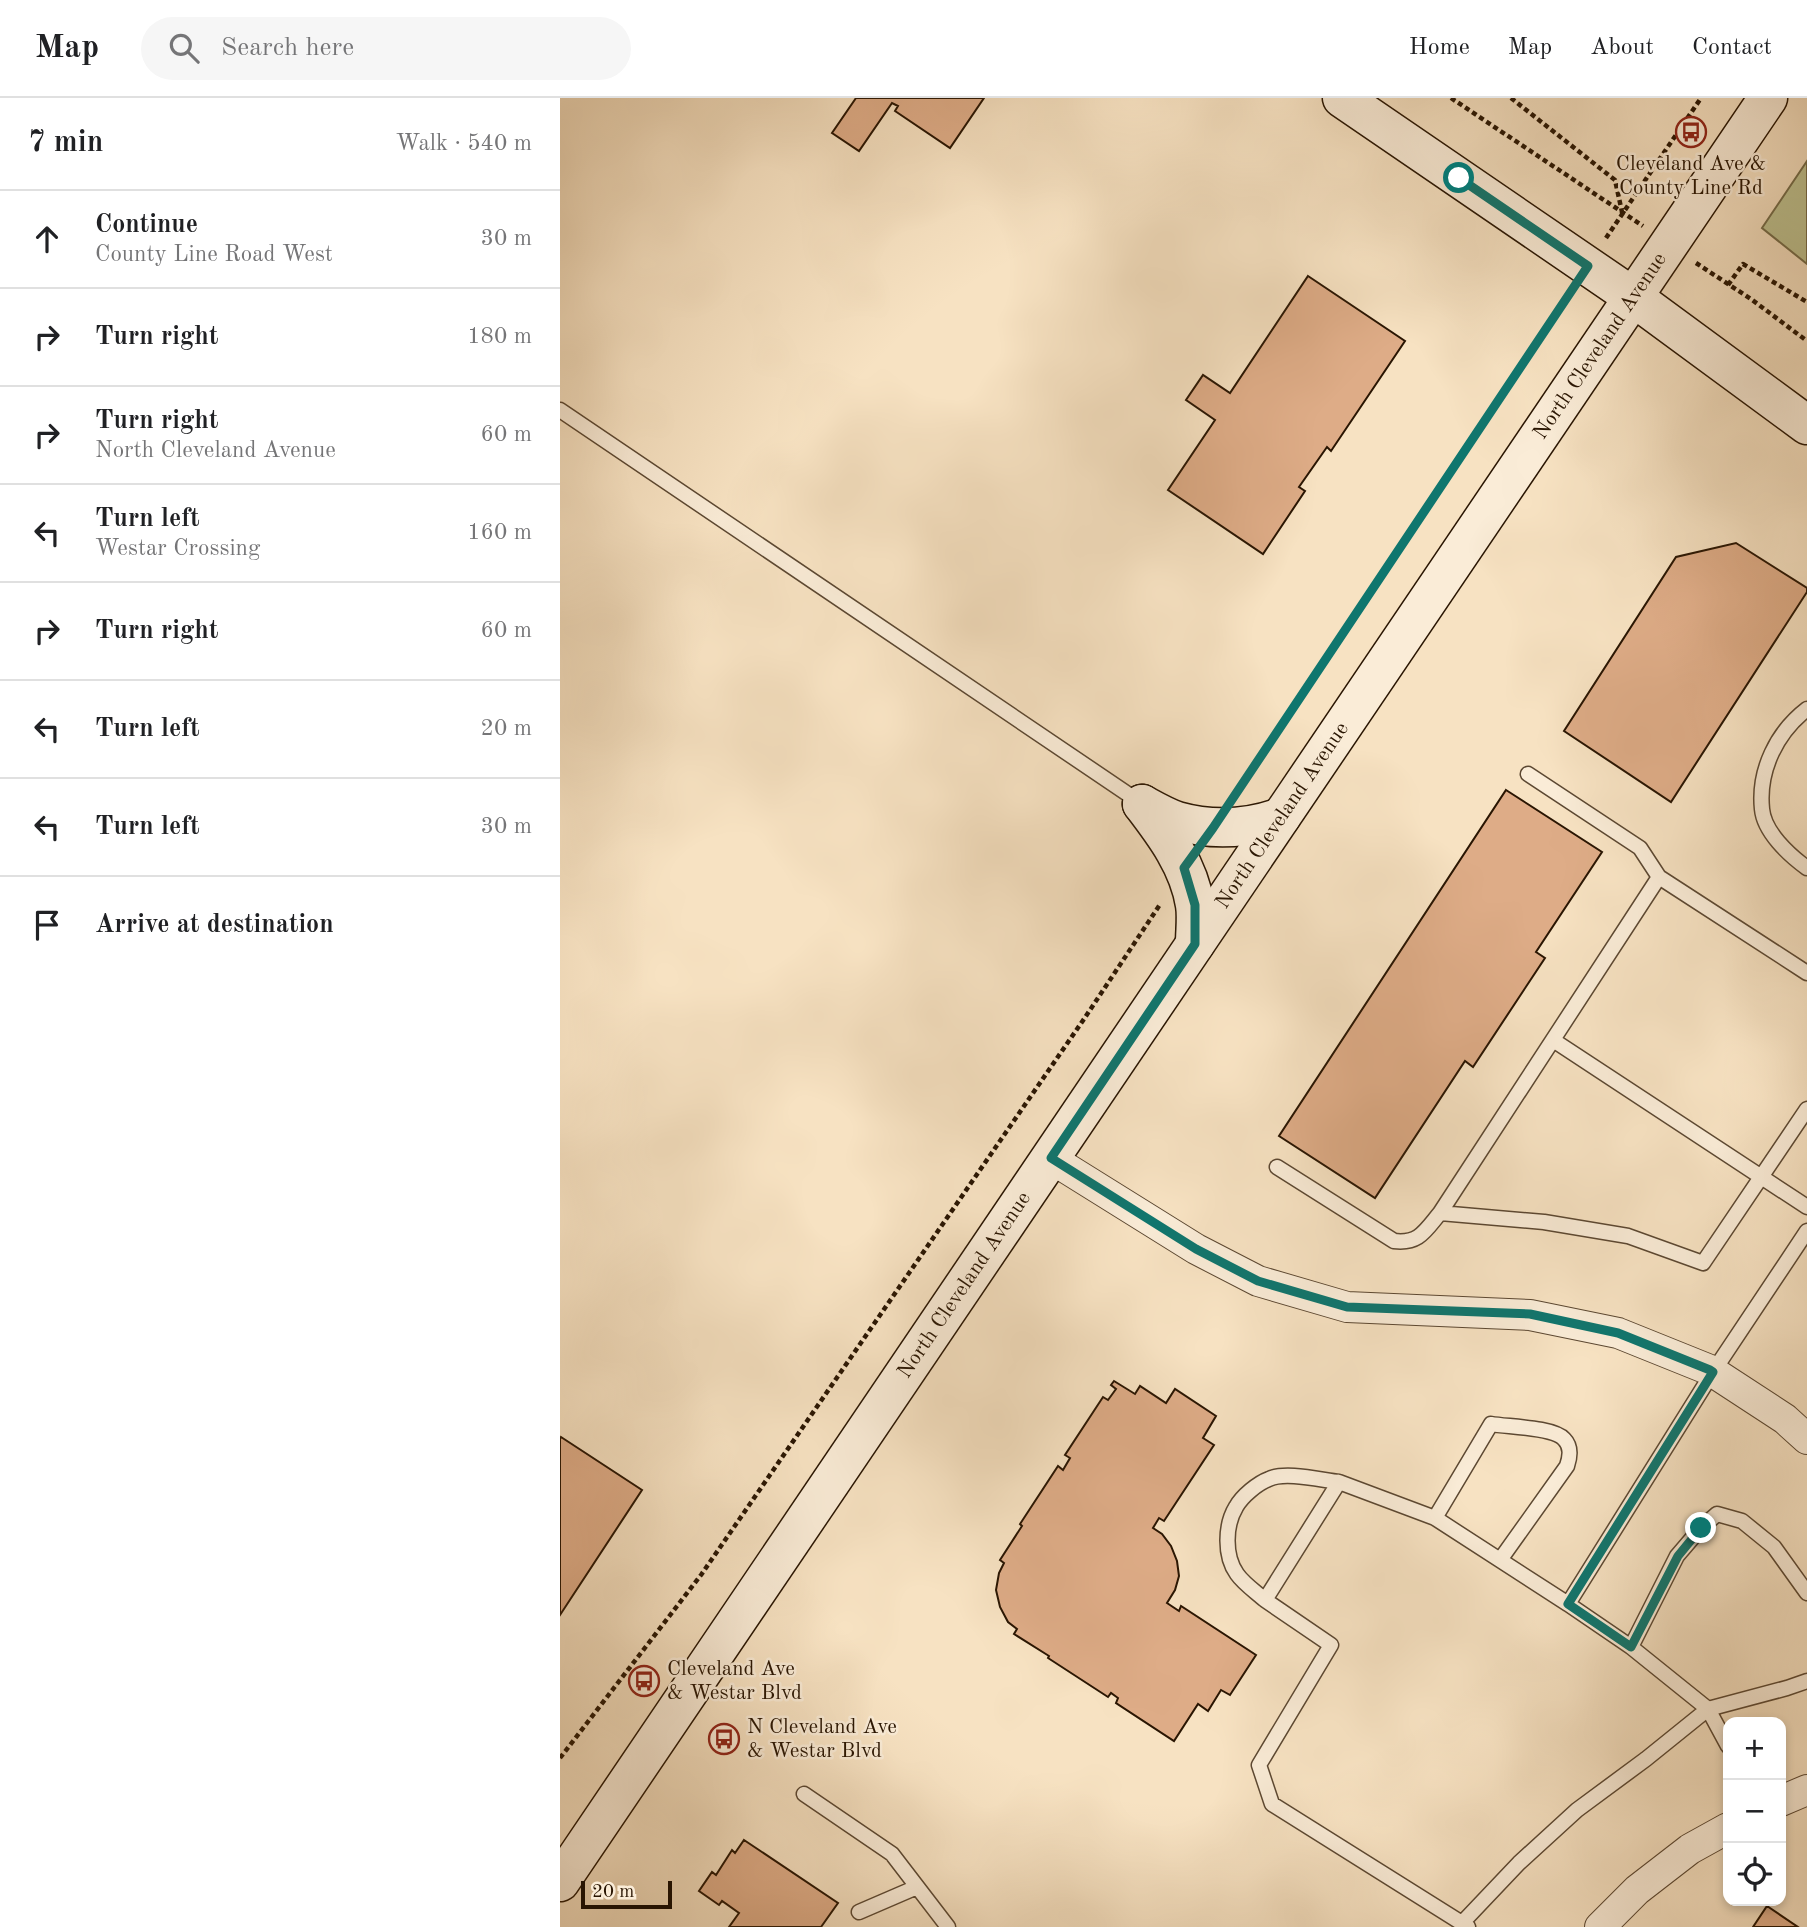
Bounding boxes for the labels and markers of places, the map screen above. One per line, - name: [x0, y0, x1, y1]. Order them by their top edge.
- bus stop icon: Cleveland Ave & County Line Rd: [1674, 115, 1708, 149]
- place label: Cleveland Ave & County Line Rd: [1616, 154, 1766, 199]
- place label: Cleveland Ave & Westar Blvd: [667, 1659, 802, 1704]
- bus stop icon: Cleveland Ave & Westar Blvd: [627, 1664, 661, 1698]
- place label: N Cleveland Ave & Westar Blvd: [747, 1717, 897, 1762]
- bus stop icon: N Cleveland Ave & Westar Blvd: [707, 1722, 741, 1756]

